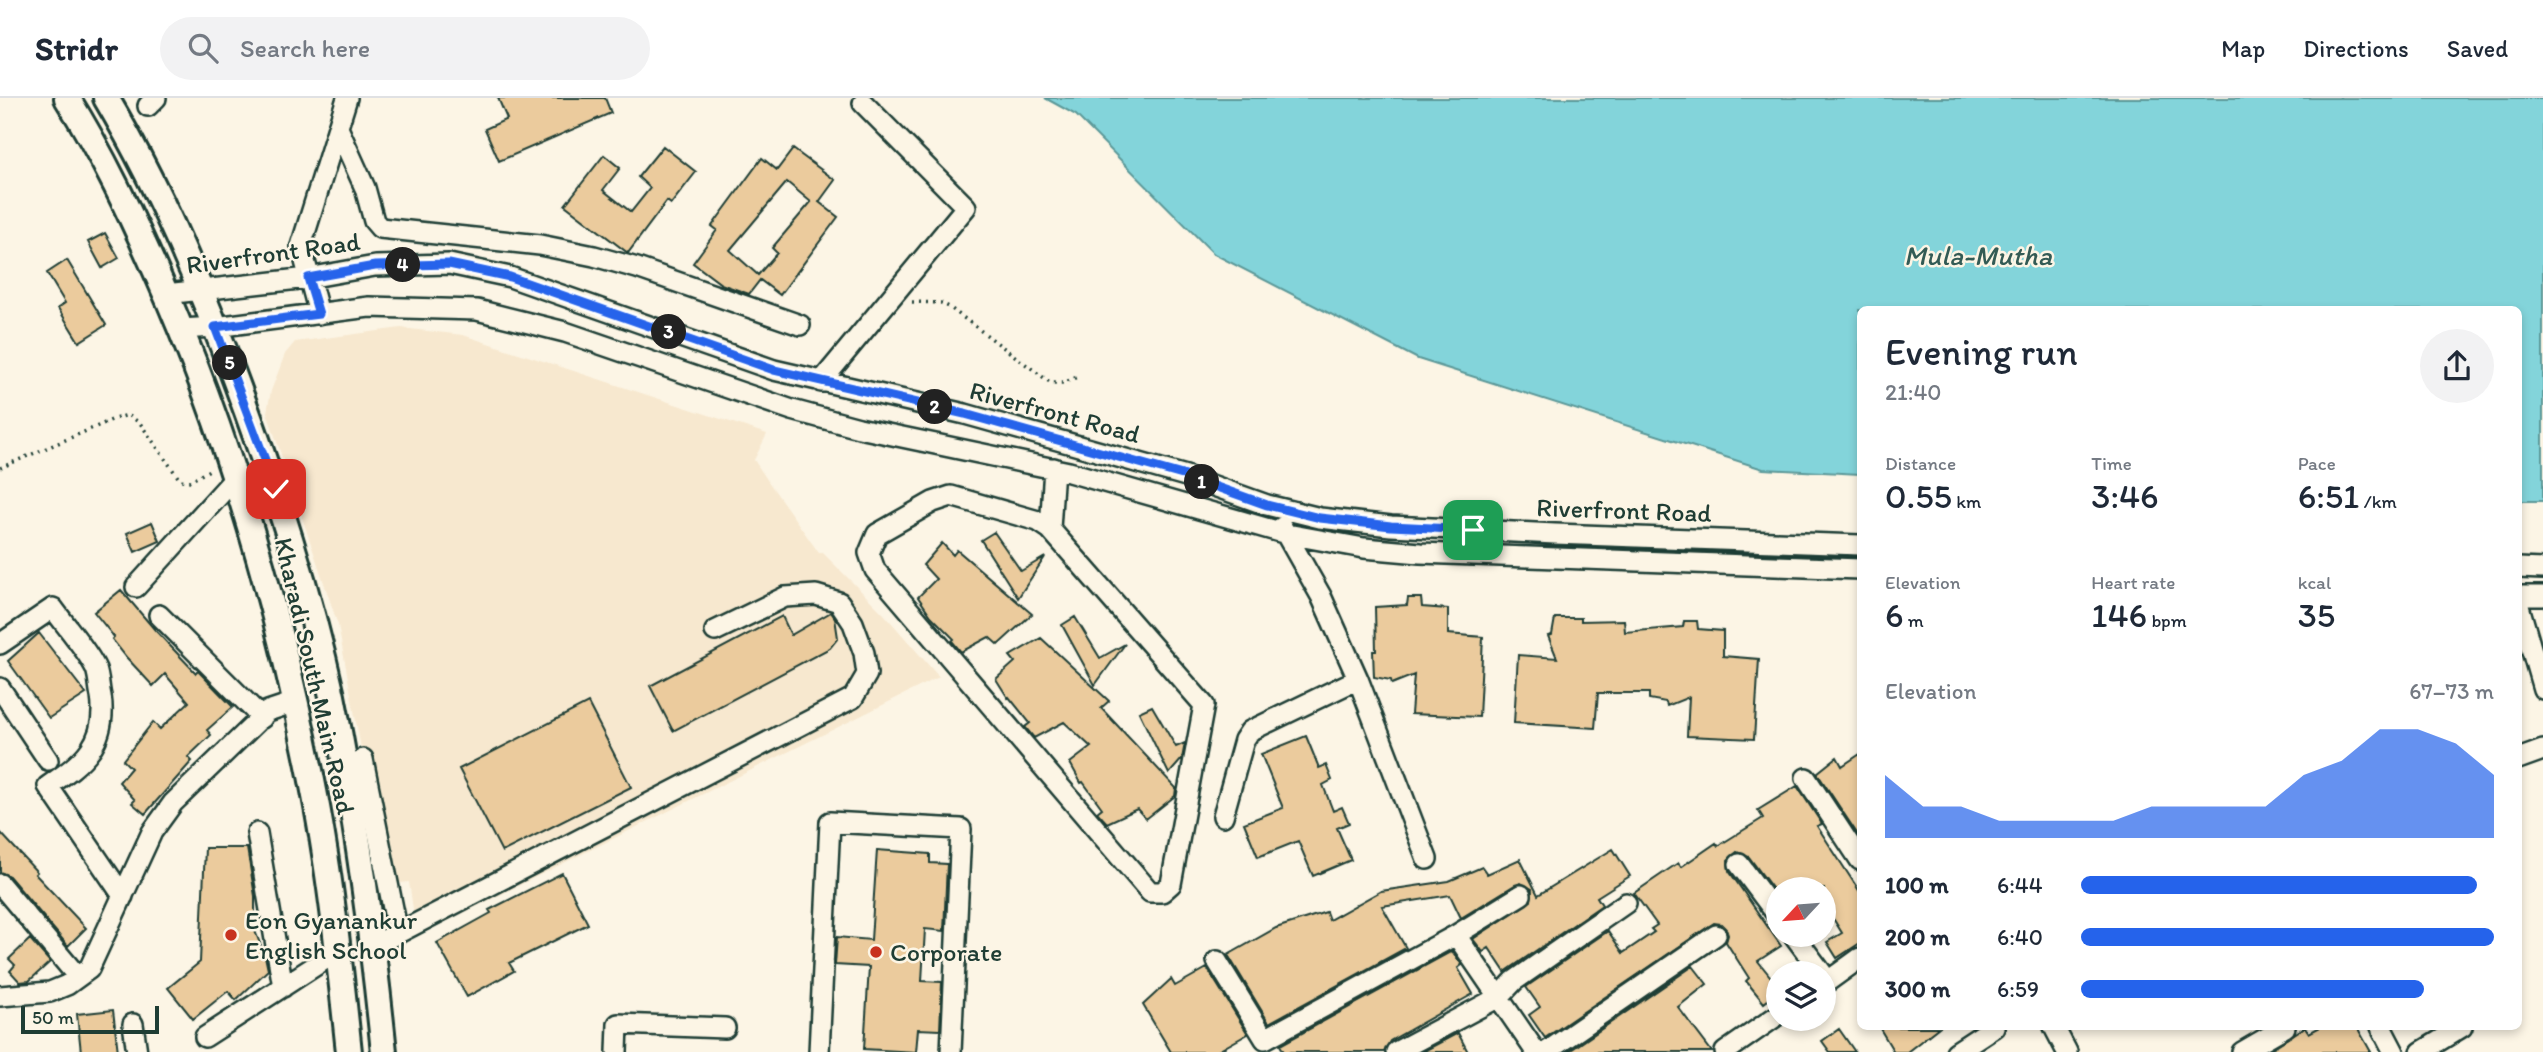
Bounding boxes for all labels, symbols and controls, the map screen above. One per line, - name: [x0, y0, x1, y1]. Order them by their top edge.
- search box: [160, 17, 650, 80]
- text: Stridr: [35, 29, 118, 68]
- icon: search: [184, 29, 222, 67]
- text: Search here: [240, 32, 370, 64]
- text: Map: [2221, 34, 2265, 63]
- text: Directions: [2303, 34, 2409, 63]
- text: Saved: [2447, 34, 2508, 63]
- street label: Riverfront Road: [184, 225, 363, 281]
- water label: Mula-Mutha: [1904, 238, 2053, 272]
- pin: 4: [386, 248, 420, 282]
- text: 4: [397, 253, 408, 276]
- pin: 3: [652, 314, 686, 350]
- text: 3: [663, 320, 674, 343]
- text: Evening run: [1885, 329, 2078, 375]
- button: share: [2420, 329, 2494, 403]
- pin: 5: [212, 345, 247, 380]
- text: 5: [225, 351, 234, 374]
- street label: Riverfront Road: [966, 374, 1144, 450]
- text: 21:40: [1885, 378, 1941, 406]
- pin: 2: [918, 390, 953, 424]
- text: 2: [930, 395, 940, 418]
- text: Distance: [1885, 452, 1956, 475]
- text: Time: [2091, 452, 2132, 475]
- text: Pace: [2298, 452, 2336, 475]
- pin: [246, 459, 306, 519]
- pin: 1: [1184, 464, 1220, 500]
- icon: check: [257, 470, 295, 508]
- text: 1: [1197, 470, 1206, 493]
- text: 0.55: [1885, 475, 1952, 517]
- text: 3:46: [2091, 475, 2159, 517]
- text: 6:51: [2298, 475, 2359, 517]
- text: km: [1952, 490, 1981, 513]
- text: /km: [2359, 490, 2397, 513]
- street label: Riverfront Road: [1536, 491, 1713, 529]
- pin: [1443, 500, 1503, 560]
- icon: arrive: [1454, 511, 1492, 549]
- street label: Kharadi South Main Road: [268, 534, 363, 818]
- text: Elevation: [1885, 571, 1961, 594]
- text: Heart rate: [2091, 571, 2175, 594]
- text: kcal: [2298, 571, 2331, 594]
- text: 6: [1885, 594, 1904, 636]
- text: 146: [2091, 594, 2147, 636]
- text: 35: [2298, 594, 2335, 636]
- text: m: [1904, 609, 1924, 632]
- text: bpm: [2147, 609, 2187, 632]
- text: Elevation: [1885, 677, 1976, 705]
- text: 67–73 m: [2409, 677, 2494, 705]
- text: 100 m: [1885, 871, 1949, 899]
- text: 6:44: [1997, 871, 2042, 899]
- north arrow: [1766, 877, 1836, 947]
- map controls: [1766, 877, 1836, 1031]
- place label: Eon Gyanankur English School: [245, 904, 418, 966]
- text: 200 m: [1885, 923, 1950, 951]
- text: 6:40: [1997, 923, 2043, 951]
- marker: Eon Gyanankur English School: [223, 927, 239, 943]
- place label: Corporate: [890, 936, 1002, 968]
- marker: Corporate: [868, 944, 884, 960]
- button: layers: [1766, 961, 1836, 1031]
- text: 300 m: [1885, 975, 1950, 1003]
- text: 6:59: [1997, 975, 2039, 1003]
- scale bar: [21, 1003, 159, 1035]
- text: 50 m: [32, 1006, 74, 1029]

